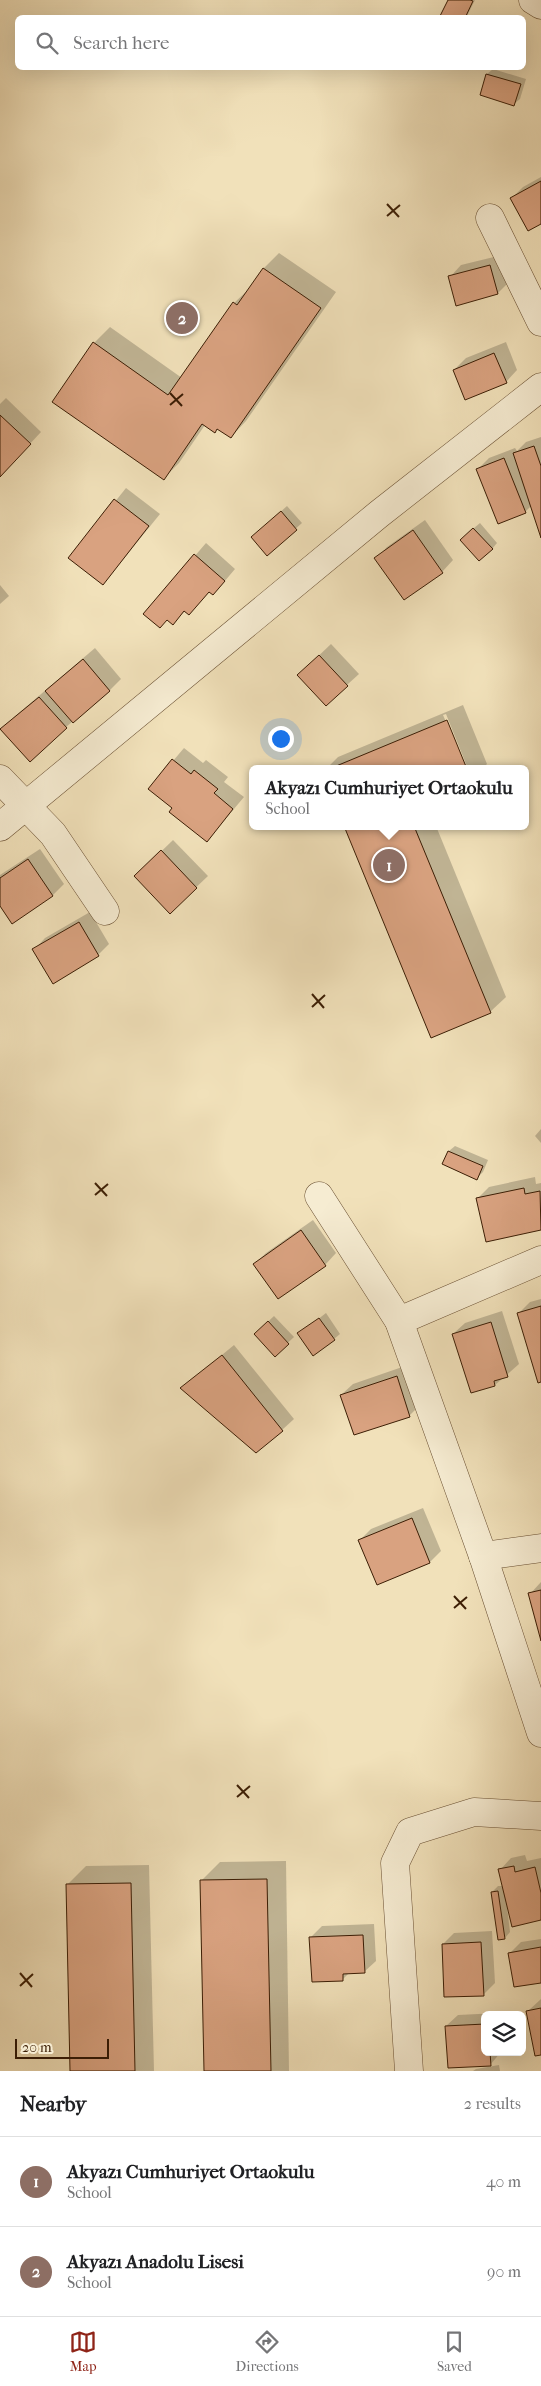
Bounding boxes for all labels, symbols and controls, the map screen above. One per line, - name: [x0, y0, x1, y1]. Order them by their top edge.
- search box: [15, 15, 526, 70]
- icon: search: [33, 29, 61, 57]
- text: Search here: [73, 32, 169, 54]
- pin: 2: [166, 299, 198, 337]
- your location: [268, 726, 294, 752]
- popup: [249, 765, 529, 830]
- text: Akyazı Cumhuriyet Ortaokulu: [265, 777, 513, 799]
- text: School: [265, 799, 310, 818]
- pin: 1: [373, 846, 405, 884]
- map controls: [481, 2011, 526, 2056]
- button: layers: [481, 2011, 526, 2056]
- scale bar: [15, 2036, 109, 2059]
- text: 20 m: [22, 2039, 52, 2056]
- text: Nearby: [20, 2092, 86, 2116]
- text: 2 results: [464, 2094, 521, 2113]
- text: Akyazı Cumhuriyet Ortaokulu: [67, 2161, 314, 2183]
- text: 1: [33, 2172, 39, 2191]
- text: 40 m: [486, 2172, 521, 2191]
- text: School: [67, 2183, 112, 2202]
- text: Akyazı Anadolu Lisesi: [67, 2251, 244, 2273]
- text: 2: [32, 2262, 40, 2281]
- text: 90 m: [487, 2262, 521, 2281]
- text: School: [67, 2273, 112, 2292]
- tab: Map: [69, 2328, 97, 2375]
- tab: Directions: [236, 2328, 299, 2375]
- tab: Saved: [437, 2328, 472, 2375]

